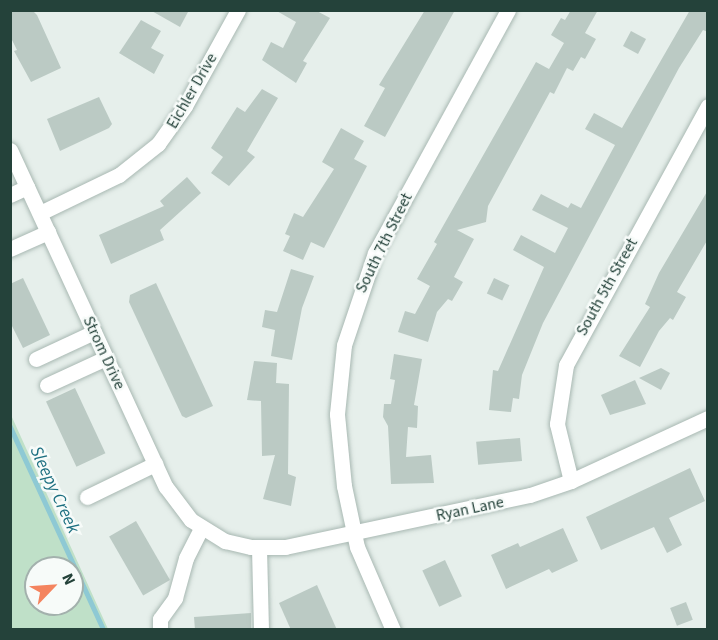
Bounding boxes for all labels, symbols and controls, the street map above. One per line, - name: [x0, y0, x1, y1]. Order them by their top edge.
- street label: Eichler Drive: [163, 50, 221, 132]
- street label: South 7th Street: [352, 190, 416, 296]
- street label: South 5th Street: [572, 235, 642, 339]
- street label: Strom Drive: [79, 313, 129, 393]
- water label: Sleepy Creek: [24, 443, 84, 537]
- street label: Ryan Lane: [434, 492, 506, 526]
- north arrow: [24, 556, 84, 616]
- text: N: [56, 570, 81, 589]

